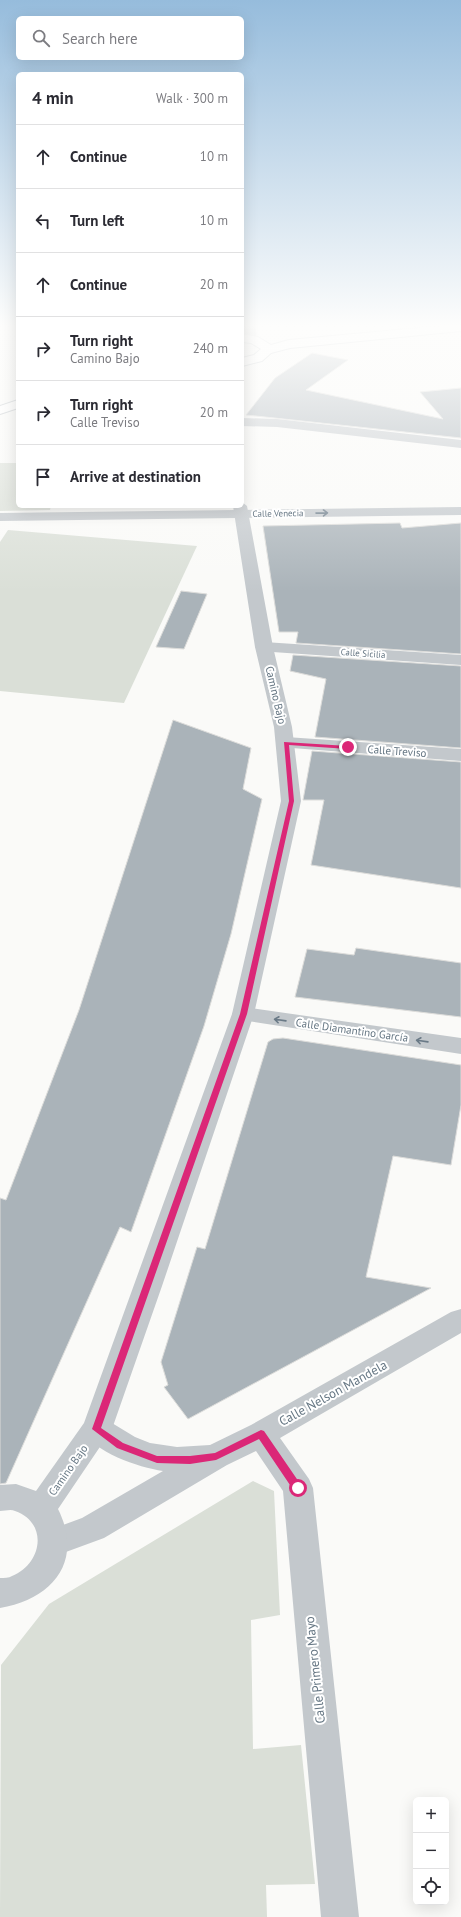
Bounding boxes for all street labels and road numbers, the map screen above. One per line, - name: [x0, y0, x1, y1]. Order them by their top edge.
- street label: Calle Venecia: [252, 507, 304, 519]
- street label: Calle Sicilia: [340, 646, 386, 660]
- street label: Camino Bajo: [263, 665, 289, 725]
- street label: Calle Treviso: [367, 742, 427, 760]
- street label: Calle Diamantino García: [295, 1015, 409, 1045]
- street label: Calle Nelson Mandela: [276, 1356, 390, 1430]
- street label: Camino Bajo: [45, 1442, 91, 1498]
- street label: Calle Primero Mayo: [301, 1616, 329, 1724]

